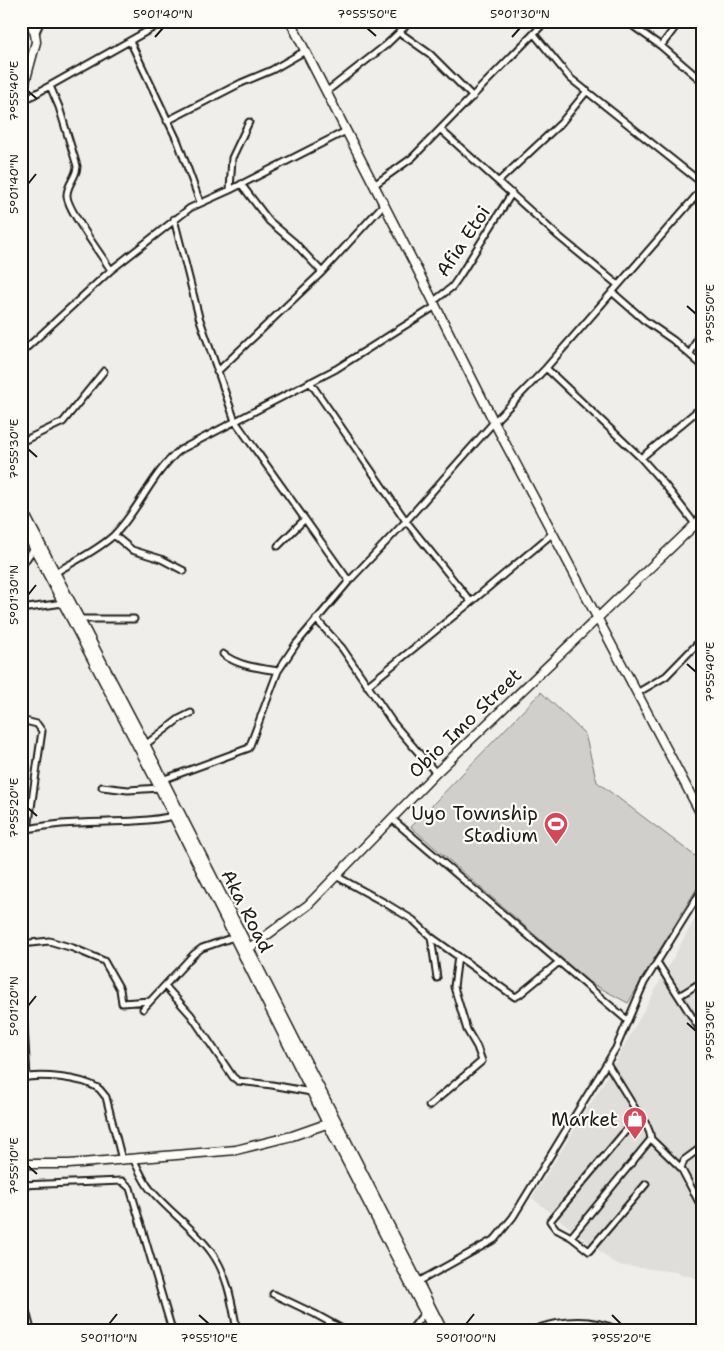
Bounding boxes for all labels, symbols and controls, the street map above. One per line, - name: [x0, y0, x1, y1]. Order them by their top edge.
- text: 5°01'40"N: [133, 6, 193, 22]
- text: 7°55'50"E: [337, 6, 397, 22]
- text: 5°01'30"N: [490, 6, 550, 22]
- text: 7°55'40"E: [6, 61, 22, 121]
- text: 5°01'40"N: [6, 154, 22, 214]
- street label: Afia Etoi: [430, 201, 496, 281]
- text: 7°55'50"E: [702, 284, 718, 344]
- text: 7°55'30"E: [6, 419, 22, 479]
- text: 5°01'30"N: [6, 565, 22, 625]
- text: 7°55'40"E: [702, 642, 718, 702]
- street label: Obio Imo Street: [403, 663, 527, 783]
- text: 7°55'20"E: [6, 778, 22, 838]
- place label: Uyo Township Stadium: [411, 801, 538, 848]
- sports icon: Uyo Township Stadium: [543, 811, 569, 845]
- street label: Aka Road: [215, 865, 279, 957]
- text: 5°01'20"N: [6, 976, 22, 1036]
- text: 7°55'30"E: [702, 1001, 718, 1061]
- shop icon: Market: [622, 1106, 648, 1140]
- place label: Market: [551, 1107, 618, 1132]
- text: 7°55'10"E: [6, 1137, 22, 1195]
- text: 5°01'10"N: [81, 1330, 137, 1346]
- text: 7°55'10"E: [180, 1330, 238, 1346]
- text: 5°01'00"N: [436, 1330, 496, 1346]
- text: 7°55'20"E: [591, 1330, 651, 1346]

